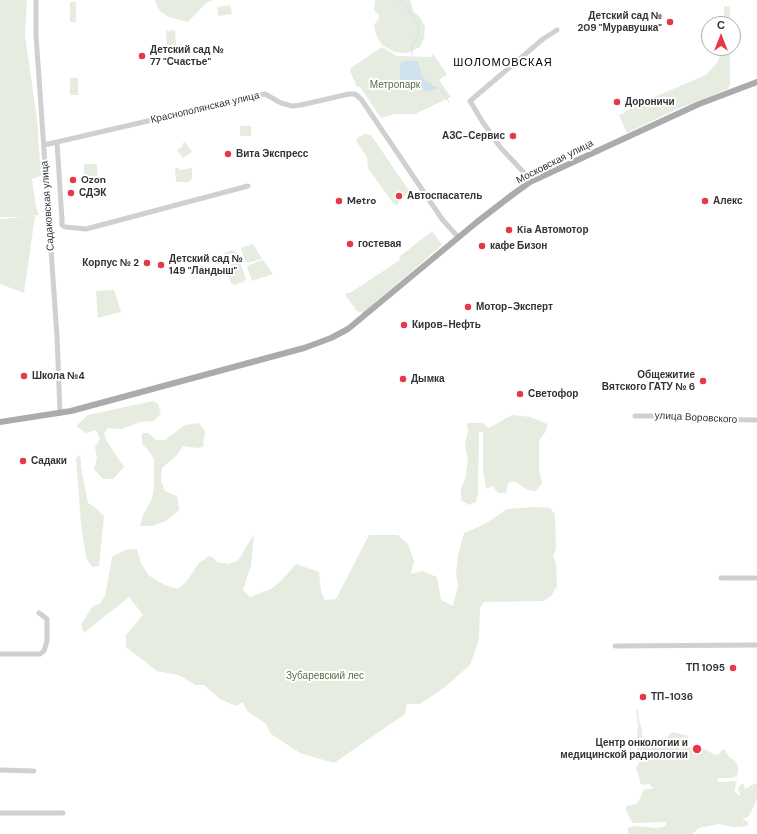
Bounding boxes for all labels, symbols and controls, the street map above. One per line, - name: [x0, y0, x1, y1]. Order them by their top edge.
- place label: Детский сад № 209 "Муравушка": [577, 10, 662, 34]
- north arrow: [701, 16, 741, 56]
- marker: Детский сад № 209 "Муравушка": [665, 17, 675, 27]
- text: С: [717, 18, 725, 32]
- place label: Детский сад № 77 "Счастье": [150, 44, 224, 68]
- marker: Детский сад № 77 "Счастье": [137, 51, 147, 61]
- district label: ШОЛОМОВСКАЯ: [453, 56, 553, 70]
- park label: Метропарк: [370, 79, 420, 91]
- street label: Краснополянская улица: [149, 90, 261, 126]
- place label: Дороничи: [625, 96, 675, 108]
- marker: Дороничи: [612, 97, 622, 107]
- place label: АЗС-Сервис: [442, 130, 505, 142]
- marker: АЗС-Сервис: [508, 131, 518, 141]
- street label: Московская улица: [514, 137, 596, 187]
- place label: Вита Экспресс: [236, 148, 308, 160]
- marker: Вита Экспресс: [223, 149, 233, 159]
- street label: Садаковская улица: [39, 161, 57, 251]
- place label: Ozon: [81, 174, 106, 186]
- marker: Ozon: [68, 175, 78, 185]
- place label: СДЭК: [79, 187, 106, 199]
- marker: СДЭК: [66, 188, 76, 198]
- place label: Автоспасатель: [407, 190, 482, 202]
- marker: Автоспасатель: [394, 191, 404, 201]
- place label: Metro: [347, 195, 376, 207]
- place label: Алекс: [713, 195, 742, 207]
- marker: Metro: [334, 196, 344, 206]
- marker: Алекс: [700, 196, 710, 206]
- place label: Kia Автомотор: [517, 224, 589, 236]
- marker: Kia Автомотор: [504, 225, 514, 235]
- place label: гостевая: [358, 238, 401, 250]
- marker: гостевая: [345, 239, 355, 249]
- place label: кафе Бизон: [490, 240, 547, 252]
- marker: кафе Бизон: [477, 241, 487, 251]
- place label: Детский сад № 149 "Ландыш": [169, 253, 243, 276]
- place label: Корпус № 2: [82, 257, 139, 269]
- marker: Корпус № 2: [142, 258, 152, 268]
- marker: Детский сад № 149 "Ландыш": [156, 260, 166, 270]
- place label: Мотор-Эксперт: [476, 301, 553, 313]
- marker: Мотор-Эксперт: [463, 302, 473, 312]
- place label: Киров-Нефть: [412, 319, 481, 331]
- marker: Киров-Нефть: [399, 320, 409, 330]
- place label: Общежитие Вятского ГАТУ № 6: [602, 369, 695, 392]
- place label: Школа №4: [32, 370, 85, 382]
- marker: Школа №4: [19, 371, 29, 381]
- place label: Дымка: [411, 373, 445, 385]
- marker: Дымка: [398, 374, 408, 384]
- marker: Общежитие Вятского ГАТУ № 6: [698, 376, 708, 386]
- place label: Светофор: [528, 388, 578, 400]
- marker: Светофор: [515, 389, 525, 399]
- street label: улица Воровского: [654, 410, 738, 426]
- place label: Садаки: [31, 455, 67, 467]
- marker: Садаки: [18, 456, 28, 466]
- place label: ТП 1095: [686, 662, 725, 674]
- marker: ТП 1095: [728, 663, 738, 673]
- park label: Зубаревский лес: [286, 670, 364, 682]
- place label: ТП-1036: [651, 691, 693, 703]
- marker: ТП-1036: [638, 692, 648, 702]
- place label: Центр онкологии и медицинской радиологии: [560, 737, 688, 760]
- marker: Центр онкологии и медицинской радиологии: [691, 743, 703, 755]

